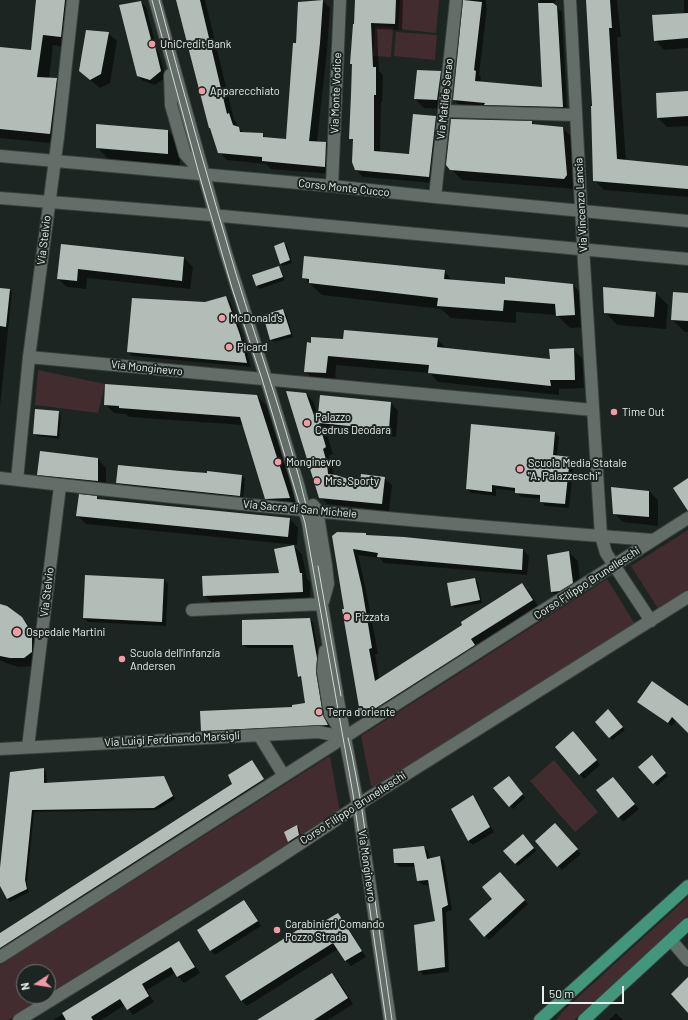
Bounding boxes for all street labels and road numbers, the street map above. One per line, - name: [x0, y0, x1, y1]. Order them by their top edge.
- street label: Via Monte Vodice: [328, 52, 344, 134]
- street label: Via Matilde Serao: [434, 58, 456, 140]
- street label: Via Vincenzo Lancia: [572, 157, 590, 253]
- street label: Corso Monte Cucco: [298, 177, 390, 199]
- street label: Via Stelvio: [34, 214, 54, 266]
- street label: Via Monginevro: [110, 358, 184, 378]
- street label: Via Sacra di San Michele: [242, 497, 358, 521]
- street label: Corso Filippo Brunelleschi: [531, 544, 643, 622]
- street label: Via Stelvio: [37, 566, 57, 618]
- street label: Via Luigi Ferdinando Marsigli: [104, 729, 240, 749]
- street label: Corso Filippo Brunelleschi: [297, 769, 409, 847]
- street label: Via Monginevro: [355, 829, 379, 903]

